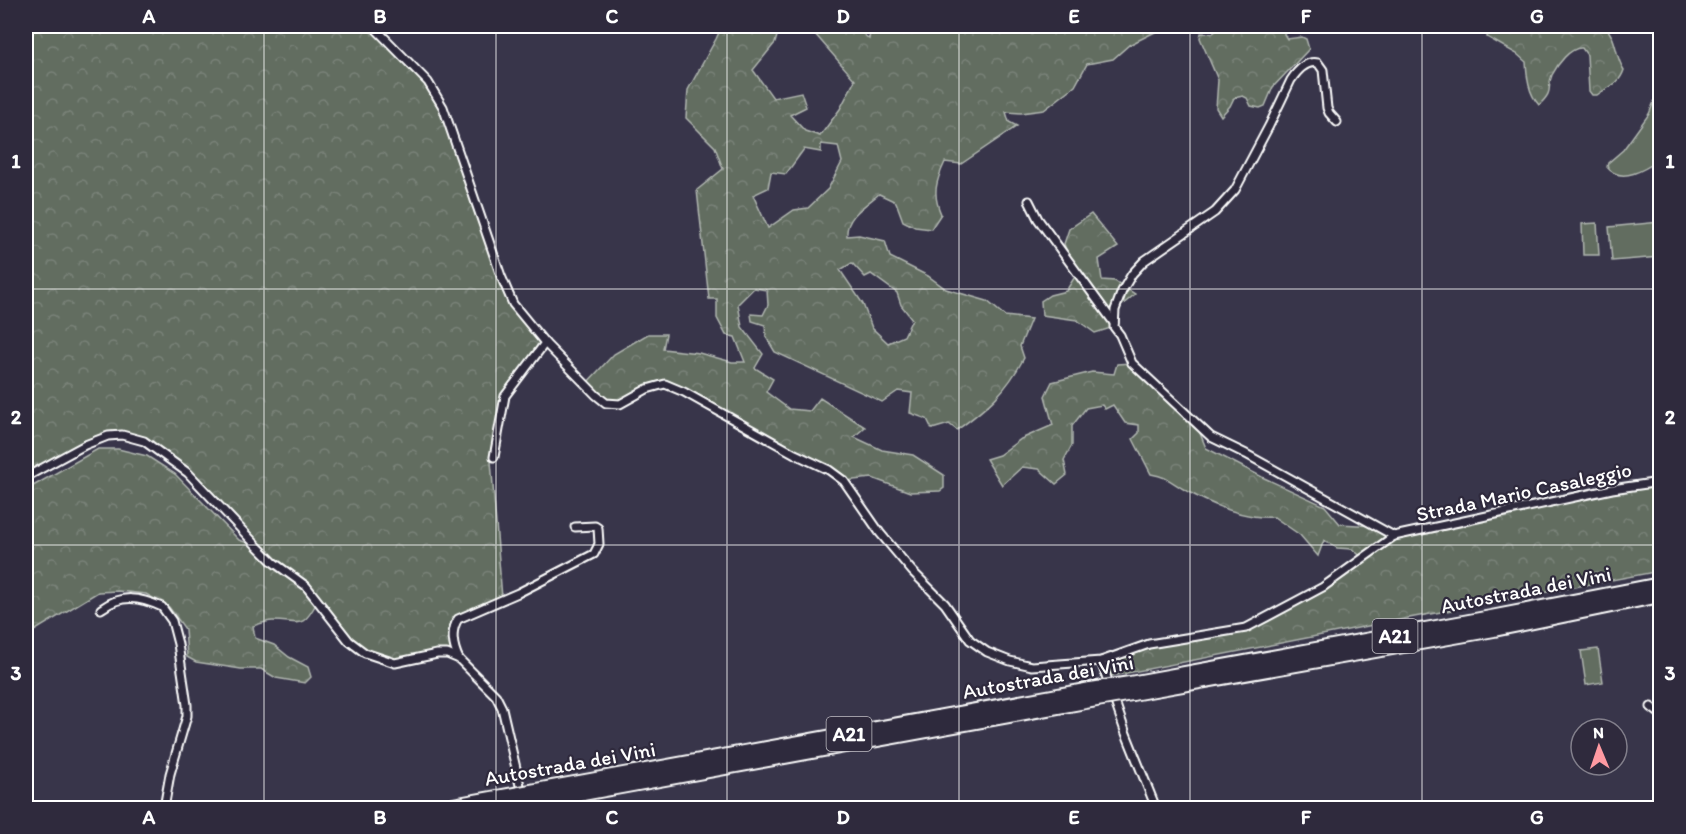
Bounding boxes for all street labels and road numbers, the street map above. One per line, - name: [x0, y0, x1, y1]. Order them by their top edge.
- street label: Strada Mario Casaleggio: [1414, 456, 1634, 527]
- street label: Autostrada dei Vini: [1438, 561, 1613, 618]
- road number: A21: [1372, 619, 1418, 653]
- street label: Autostrada dei Vini: [960, 649, 1135, 704]
- road number: A21: [826, 717, 872, 751]
- street label: Autostrada dei Vini: [482, 736, 657, 791]

